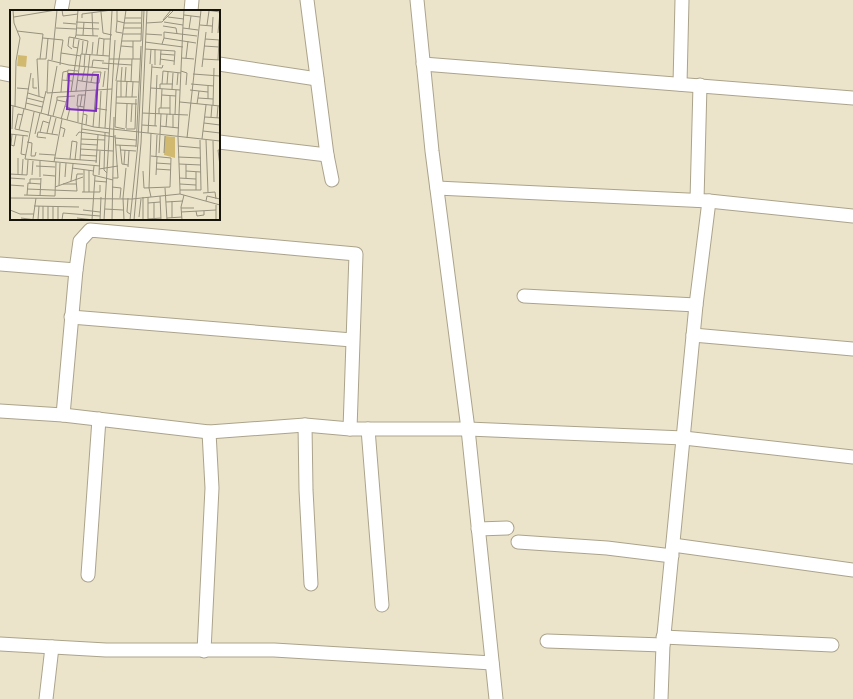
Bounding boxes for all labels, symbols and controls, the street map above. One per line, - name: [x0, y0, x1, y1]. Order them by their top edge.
- inset map: [10, 10, 220, 220]

